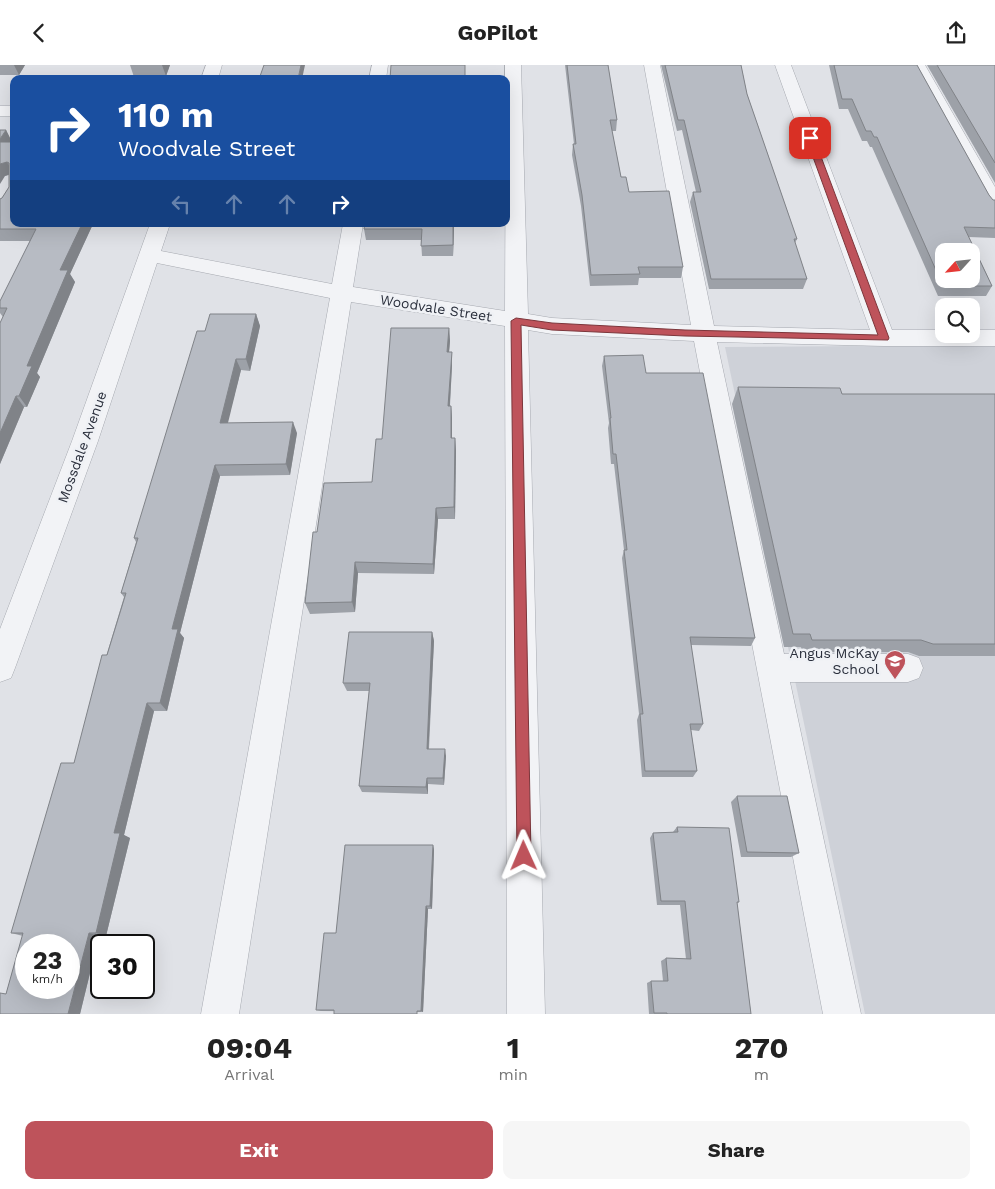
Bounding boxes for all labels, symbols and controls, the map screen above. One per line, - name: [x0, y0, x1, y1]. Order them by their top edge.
- icon: back: [25, 19, 53, 47]
- icon: share: [942, 19, 970, 47]
- text: GoPilot: [457, 20, 538, 45]
- text: 110 m: [118, 94, 214, 136]
- icon: right: [35, 95, 100, 160]
- pin: [789, 117, 831, 159]
- icon: arrive: [796, 124, 824, 152]
- text: Woodvale Street: [118, 136, 295, 161]
- icon: left: [167, 190, 195, 218]
- icon: ahead: [220, 190, 248, 218]
- icon: ahead: [273, 190, 301, 218]
- icon: right: [326, 190, 354, 218]
- north arrow: [935, 243, 980, 287]
- map controls: [935, 243, 980, 343]
- street label: Woodvale Street: [379, 291, 493, 325]
- button: search: [935, 298, 980, 343]
- street label: Mossdale Avenue: [54, 389, 110, 505]
- place label: Angus McKay School: [789, 645, 880, 677]
- school or university icon: Angus McKay School: [883, 649, 907, 680]
- position arrow: [497, 829, 549, 881]
- speed limit sign: 30: [90, 934, 155, 999]
- text: 23: [33, 946, 62, 975]
- text: km/h: [32, 972, 63, 986]
- text: 09:04: [206, 1030, 292, 1065]
- text: 1: [507, 1030, 520, 1065]
- text: 270: [734, 1030, 789, 1065]
- text: Arrival: [224, 1065, 274, 1084]
- text: min: [499, 1065, 528, 1084]
- text: m: [754, 1065, 769, 1084]
- button: Exit: [25, 1121, 493, 1179]
- button: Share: [503, 1121, 970, 1179]

